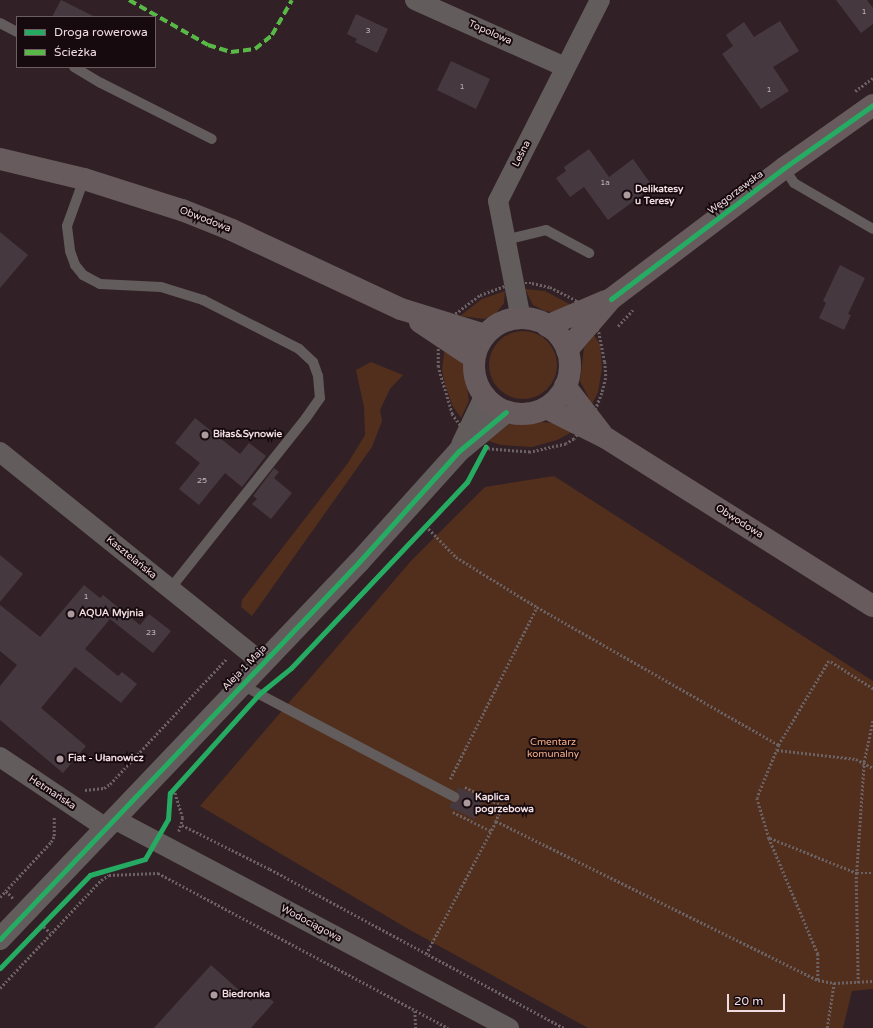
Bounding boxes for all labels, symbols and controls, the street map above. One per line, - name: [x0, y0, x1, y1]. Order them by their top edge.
- house number: 1: [861, 7, 867, 17]
- legend: [16, 16, 156, 68]
- street label: Topolowa: [467, 18, 513, 48]
- text: Droga rowerowa: [54, 25, 148, 39]
- house number: 3: [365, 26, 371, 36]
- text: Ścieżka: [54, 45, 97, 59]
- house number: 1: [459, 82, 465, 92]
- house number: 1: [766, 85, 772, 95]
- street label: Leśna: [510, 139, 534, 169]
- street label: Węgorzewska: [706, 168, 766, 218]
- house number: 1a: [600, 178, 610, 188]
- place label: Delikatesy u Teresy: [635, 183, 683, 206]
- marker: Delikatesy u Teresy: [622, 190, 632, 200]
- street label: Obwodowa: [178, 205, 232, 235]
- place label: Biłas&Synowie: [213, 429, 282, 441]
- marker: Biłas&Synowie: [200, 430, 210, 440]
- house number: 25: [197, 476, 207, 486]
- street label: Obwodowa: [713, 503, 765, 541]
- street label: Kasztelańska: [103, 534, 159, 582]
- house number: 1: [83, 592, 89, 602]
- place label: AQUA Myjnia: [79, 608, 144, 620]
- marker: AQUA Myjnia: [66, 609, 76, 619]
- house number: 23: [146, 628, 156, 638]
- street label: Aleja 1 Maja: [220, 643, 270, 693]
- park label: Cmentarz komunalny: [527, 736, 579, 760]
- place label: Fiat - Ułanowicz: [68, 753, 144, 765]
- marker: Fiat - Ułanowicz: [55, 754, 65, 764]
- street label: Hetmańska: [26, 773, 78, 813]
- place label: Kaplica pogrzebowa: [475, 791, 534, 814]
- marker: Kaplica pogrzebowa: [462, 798, 472, 808]
- street label: Wodociągowa: [278, 903, 344, 945]
- scale bar: [729, 986, 787, 1012]
- place label: Biedronka: [222, 989, 270, 1001]
- marker: Biedronka: [209, 990, 219, 1000]
- text: 20 m: [734, 994, 763, 1008]

